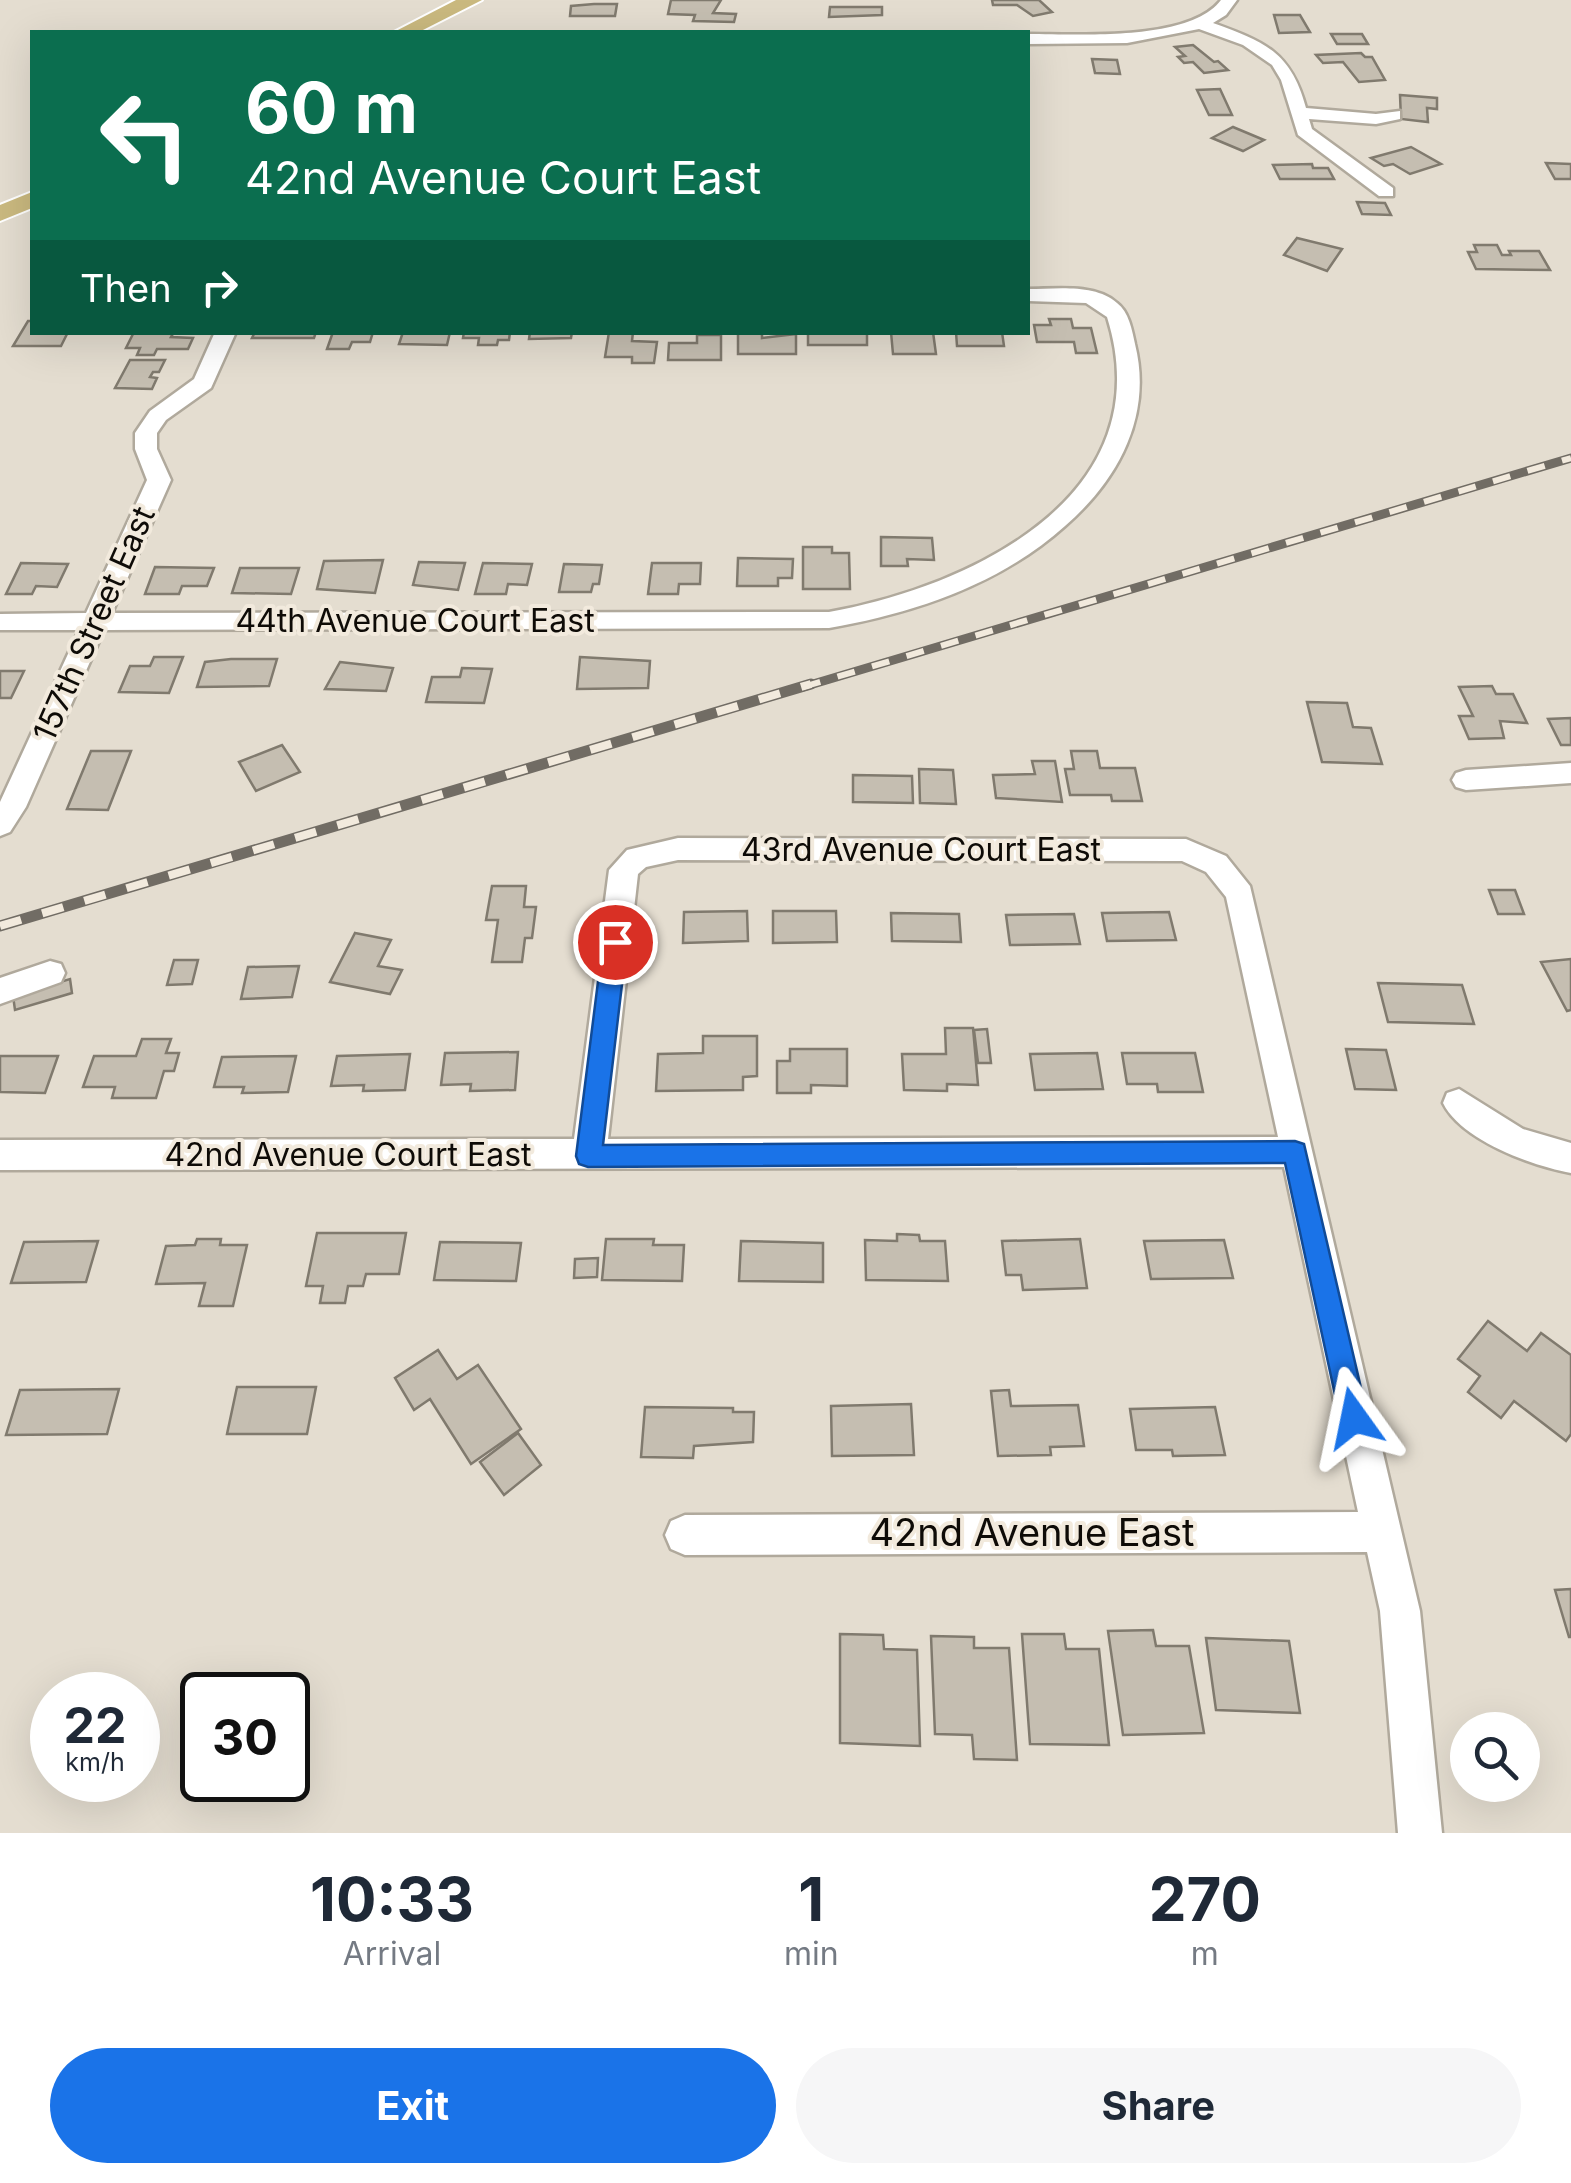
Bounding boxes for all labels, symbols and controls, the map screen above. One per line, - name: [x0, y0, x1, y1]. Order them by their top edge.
- text: 60 m: [245, 65, 418, 150]
- icon: left: [80, 70, 210, 200]
- text: 42nd Avenue Court East: [245, 150, 761, 205]
- icon: right: [192, 260, 247, 315]
- text: Then: [80, 265, 172, 311]
- street label: 157th Street East: [24, 500, 163, 747]
- street label: 44th Avenue Court East: [235, 601, 595, 640]
- street label: 43rd Avenue Court East: [741, 830, 1101, 869]
- pin: [573, 900, 658, 985]
- icon: arrive: [588, 915, 643, 970]
- street label: 42nd Avenue Court East: [164, 1135, 532, 1174]
- position arrow: [1302, 1366, 1406, 1470]
- street label: 42nd Avenue East: [870, 1509, 1194, 1555]
- speed limit sign: 30: [180, 1672, 310, 1802]
- text: 22: [64, 1695, 127, 1755]
- map controls: [1450, 1712, 1540, 1802]
- button: search: [1450, 1712, 1540, 1802]
- text: km/h: [65, 1747, 125, 1777]
- text: 10:33: [310, 1863, 474, 1935]
- text: 1: [798, 1863, 824, 1935]
- text: 270: [1149, 1863, 1261, 1935]
- text: Arrival: [343, 1934, 441, 1973]
- text: min: [784, 1934, 839, 1973]
- text: m: [1191, 1934, 1219, 1973]
- button: Exit: [50, 2048, 776, 2163]
- button: Share: [796, 2048, 1521, 2163]

